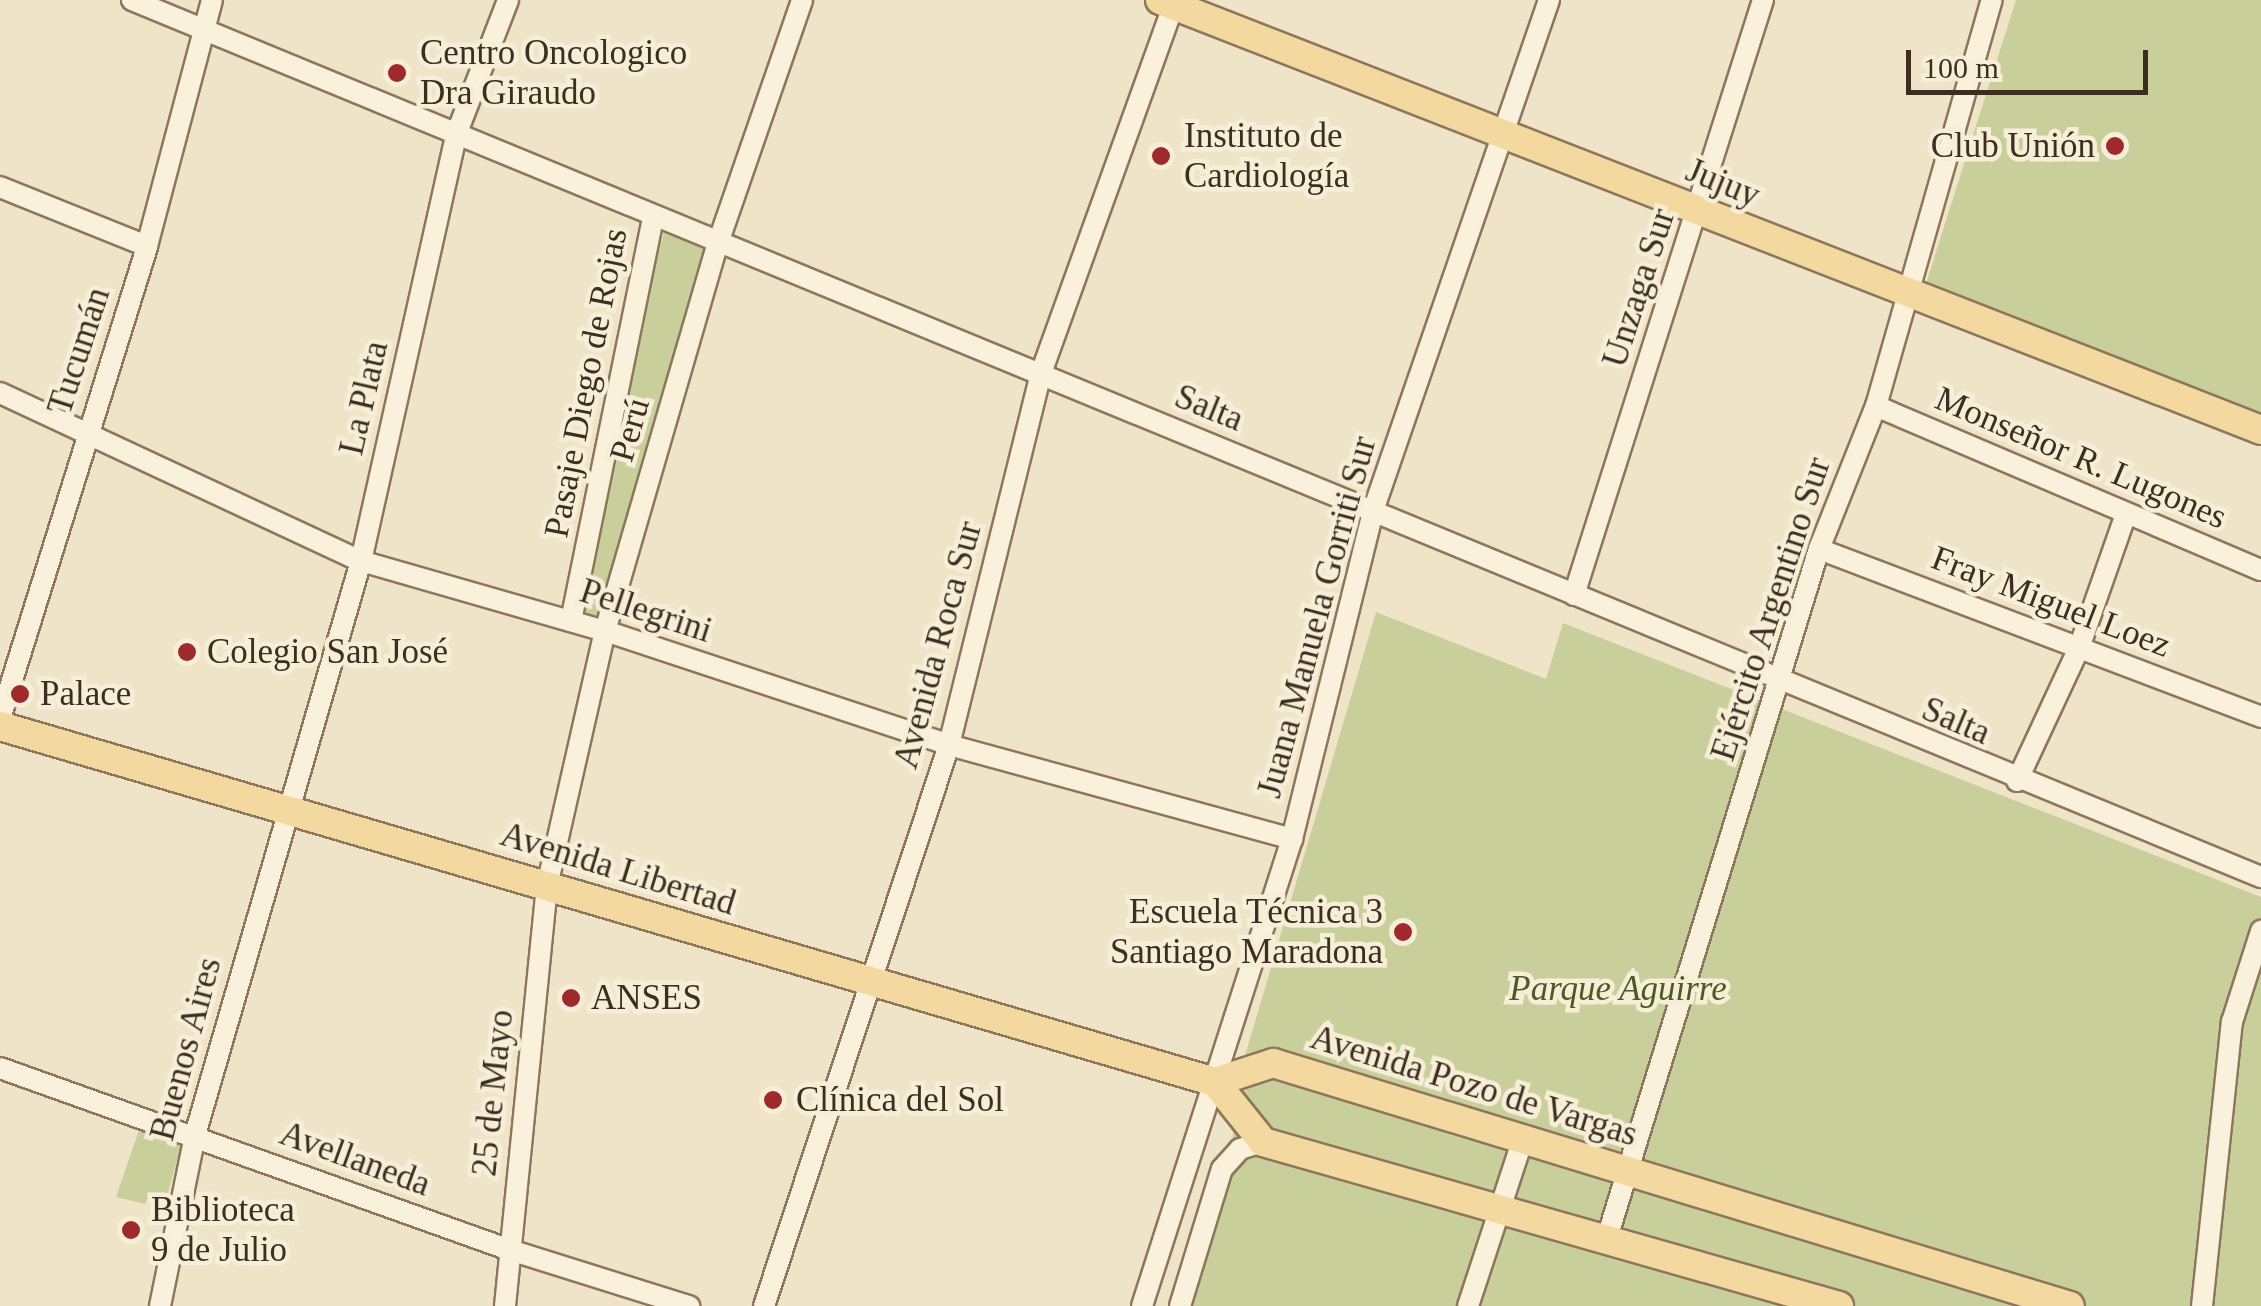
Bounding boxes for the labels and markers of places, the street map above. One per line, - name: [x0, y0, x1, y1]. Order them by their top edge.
- place label: Centro Oncologico Dra Giraudo: [420, 32, 687, 114]
- marker: Centro Oncologico Dra Giraudo: [384, 60, 410, 86]
- place label: Instituto de Cardiología: [1184, 115, 1349, 197]
- place label: Club Unión: [1931, 125, 2095, 167]
- marker: Club Unión: [2104, 135, 2126, 157]
- marker: Instituto de Cardiología: [1148, 143, 1174, 169]
- place label: Colegio San José: [207, 631, 448, 673]
- marker: Colegio San José: [176, 641, 198, 663]
- place label: Palace: [40, 673, 131, 715]
- marker: Palace: [9, 683, 31, 705]
- place label: Escuela Técnica 3 Santiago Maradona: [1110, 891, 1383, 973]
- marker: Escuela Técnica 3 Santiago Maradona: [1392, 921, 1414, 943]
- place label: ANSES: [591, 977, 702, 1019]
- marker: ANSES: [560, 987, 582, 1009]
- place label: Clínica del Sol: [796, 1079, 1004, 1121]
- marker: Clínica del Sol: [760, 1087, 786, 1113]
- place label: Biblioteca 9 de Julio: [151, 1189, 295, 1271]
- marker: Biblioteca 9 de Julio: [120, 1219, 142, 1241]

